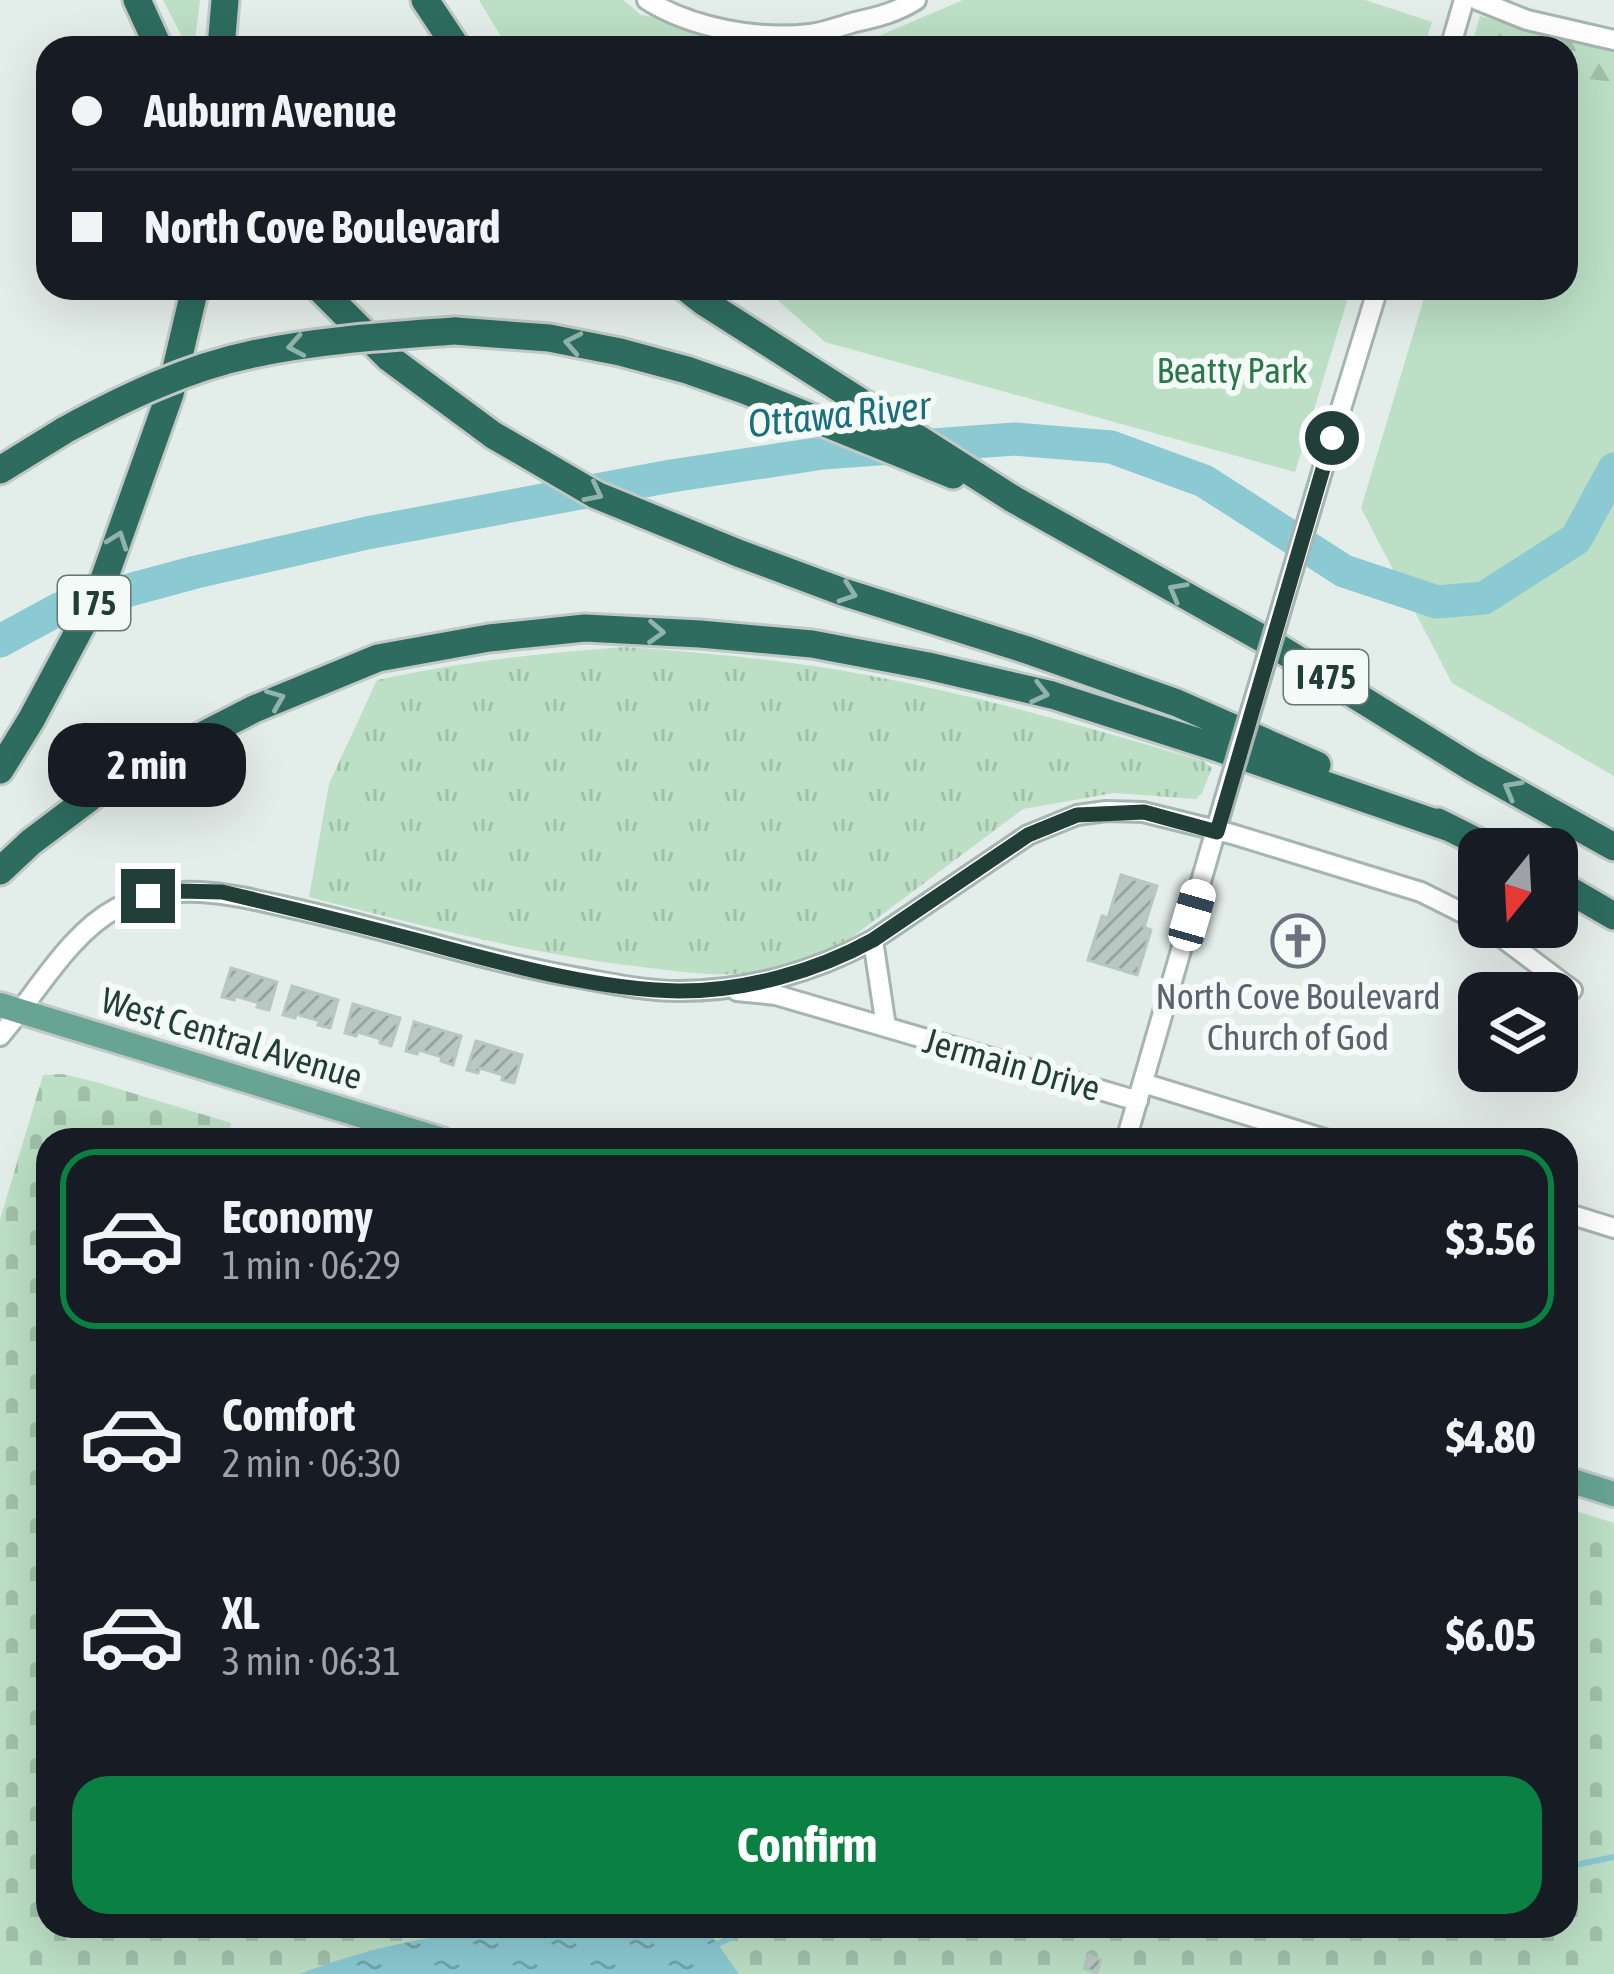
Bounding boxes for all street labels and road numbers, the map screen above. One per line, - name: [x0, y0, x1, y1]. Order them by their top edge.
- road number: I 75: [58, 576, 130, 630]
- road number: I 475: [1284, 650, 1368, 704]
- street label: West Central Avenue: [97, 978, 367, 1098]
- street label: Jermain Drive: [919, 1019, 1105, 1109]

